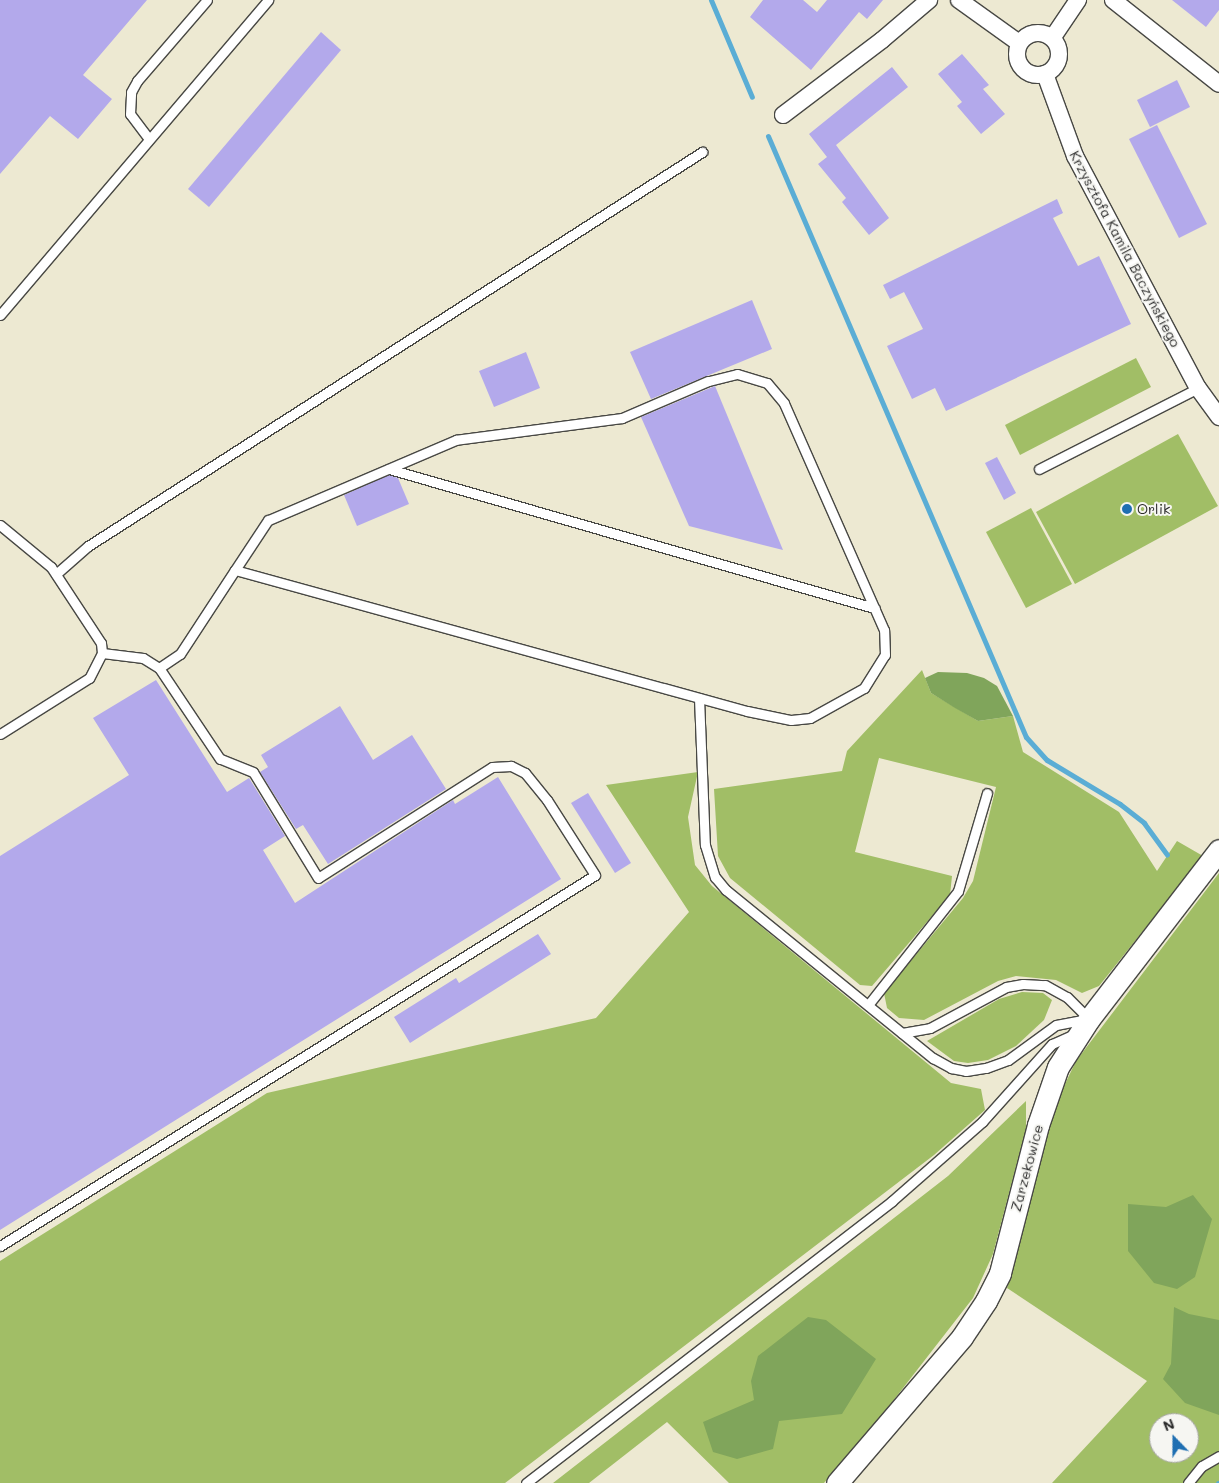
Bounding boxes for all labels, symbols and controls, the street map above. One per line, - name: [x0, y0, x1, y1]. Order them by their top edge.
- street label: Krzysztofa Kamila Baczyńskiego: [1066, 148, 1184, 350]
- place label: Orlik: [1137, 501, 1170, 517]
- marker: Orlik: [1121, 503, 1133, 515]
- street label: Zarzekowice: [1007, 1123, 1047, 1213]
- north arrow: [1149, 1413, 1199, 1463]
- text: N: [1160, 1414, 1177, 1435]

